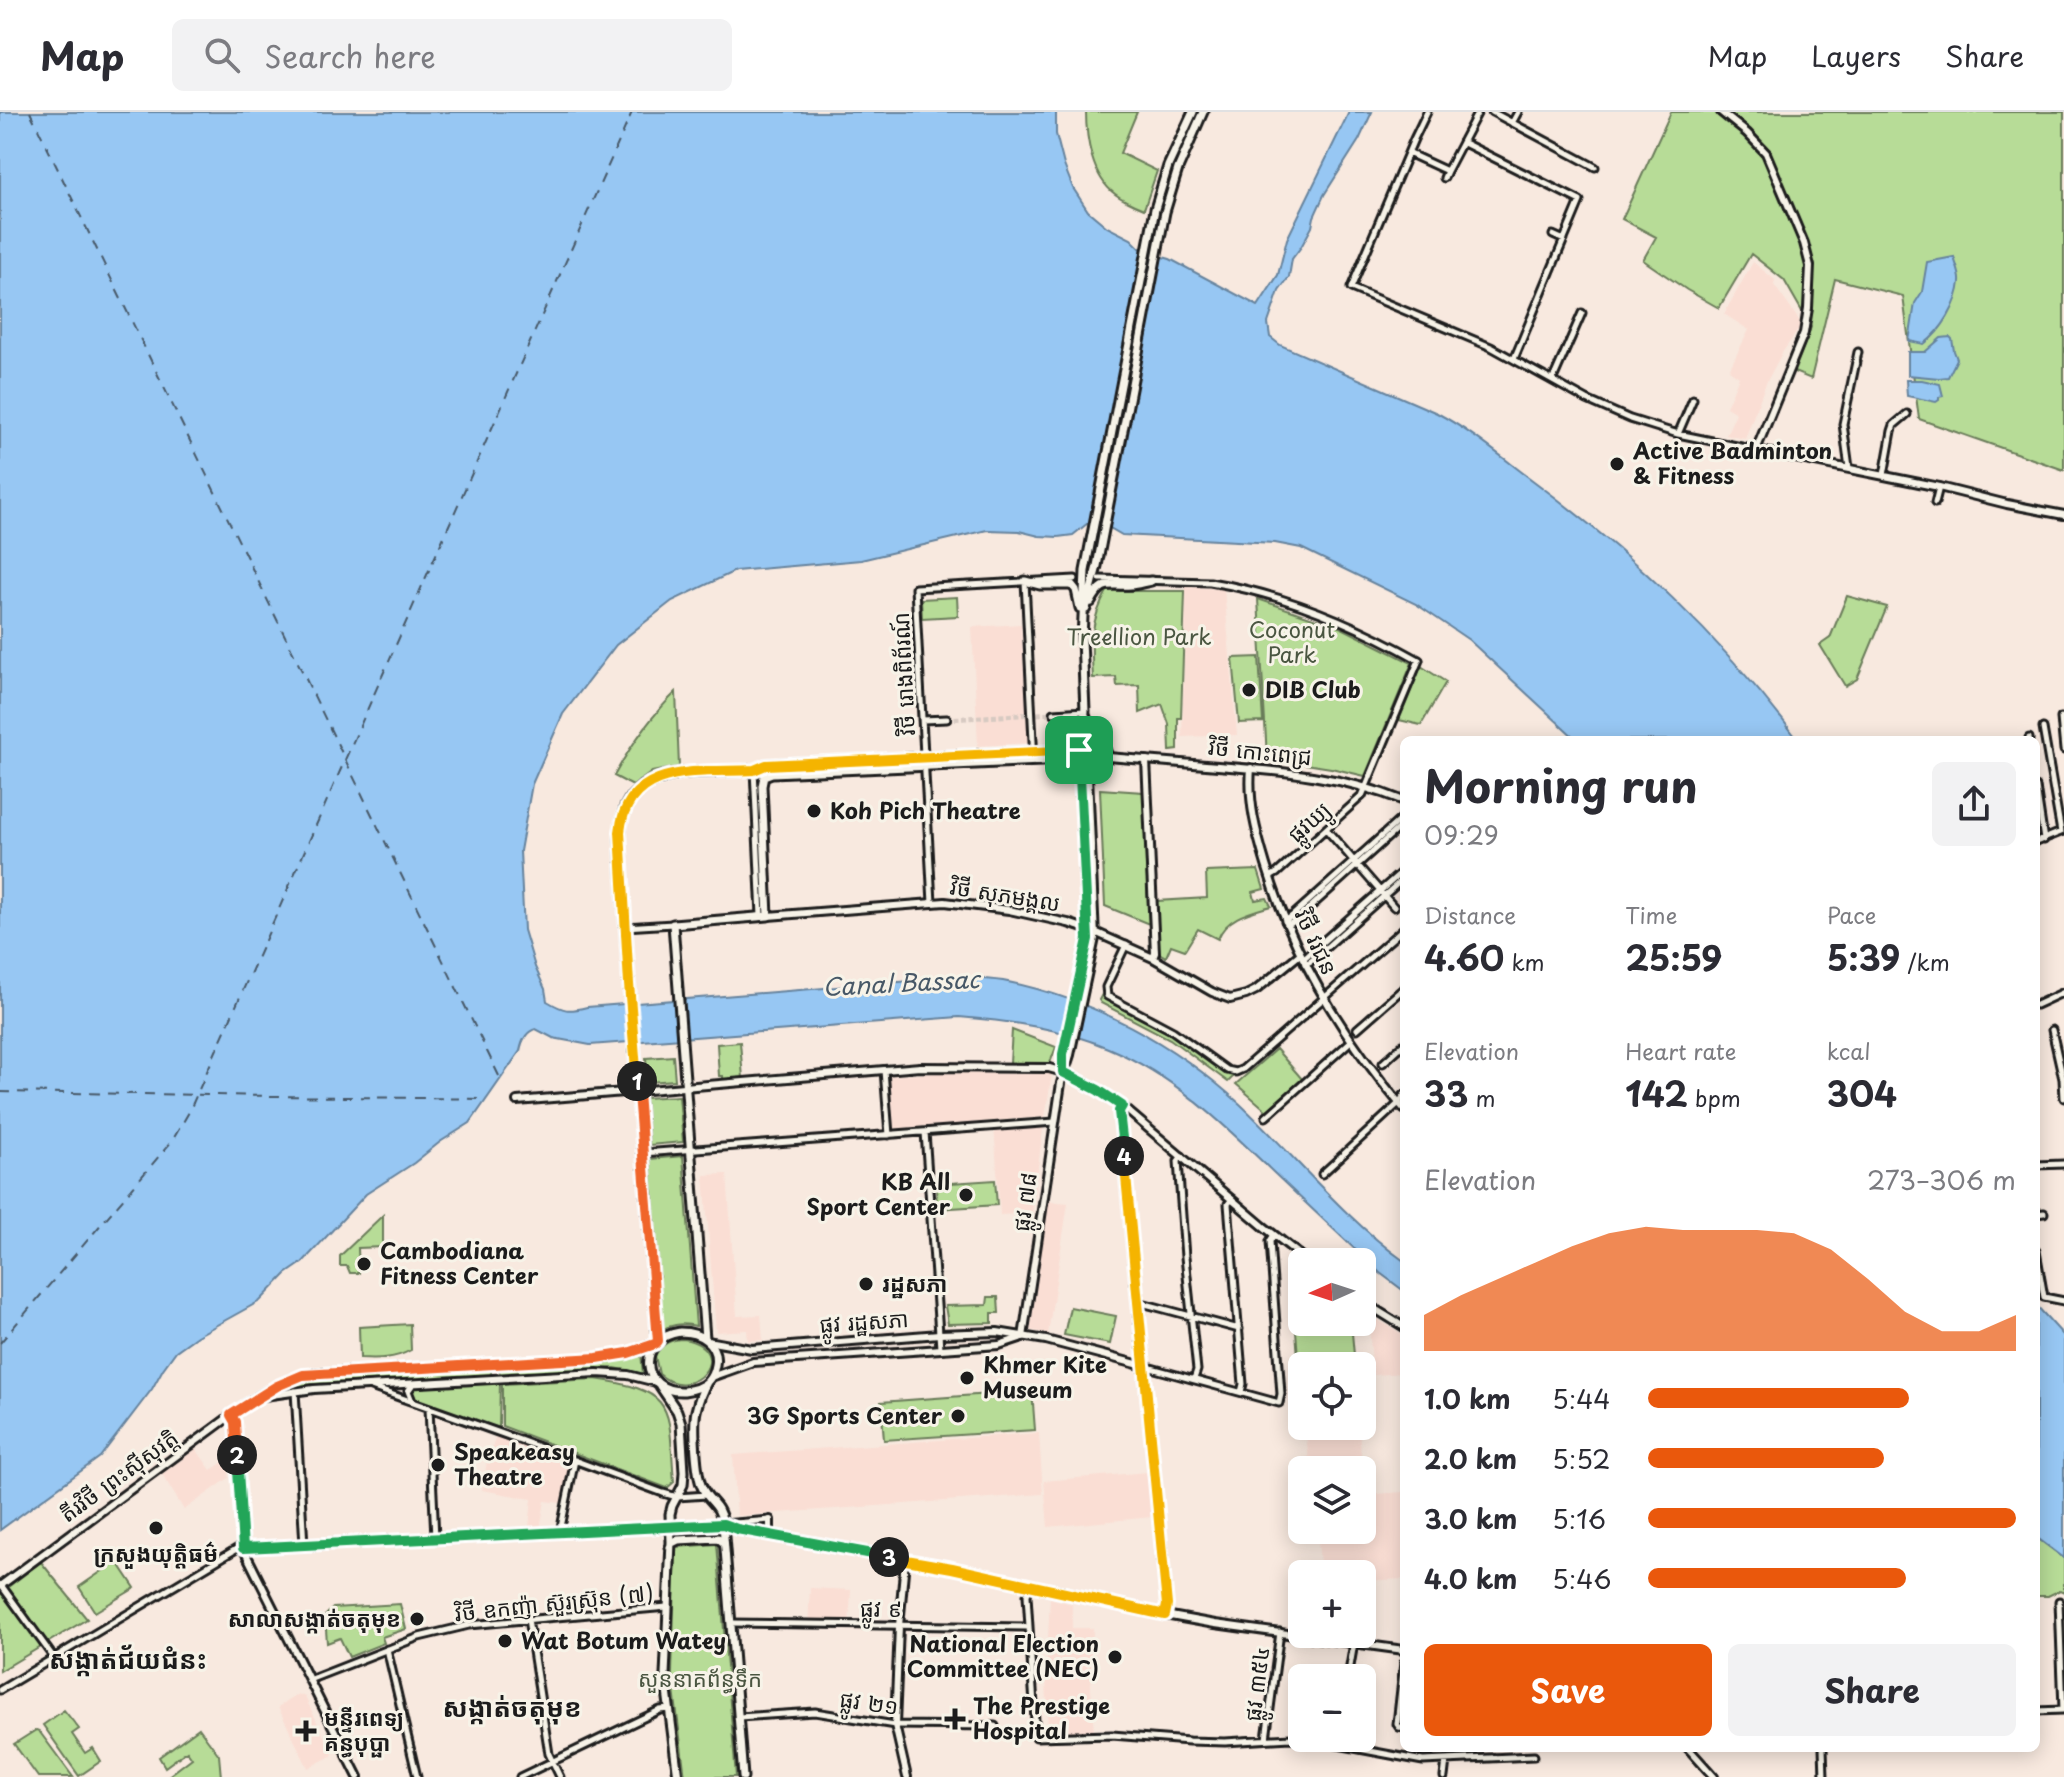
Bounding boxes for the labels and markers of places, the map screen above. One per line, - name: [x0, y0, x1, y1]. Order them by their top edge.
- place label: Active Badminton & Fitness: [1632, 433, 1832, 491]
- marker: Active Badminton & Fitness: [1608, 455, 1626, 473]
- place label: DIB Club: [1265, 672, 1361, 705]
- marker: DIB Club: [1240, 681, 1258, 699]
- pin: [1045, 716, 1113, 784]
- place label: Koh Pich Theatre: [830, 793, 1021, 826]
- marker: Koh Pich Theatre: [805, 802, 823, 820]
- pin: 1: [617, 1061, 657, 1101]
- pin: 4: [1104, 1136, 1144, 1176]
- place label: KB All Sport Center: [807, 1164, 951, 1222]
- marker: KB All Sport Center: [957, 1186, 975, 1204]
- place label: Cambodiana Fitness Center: [380, 1233, 539, 1291]
- marker: Cambodiana Fitness Center: [355, 1255, 373, 1273]
- place label: រដ្ឋសភា: [882, 1266, 947, 1299]
- marker: រដ្ឋសភា: [857, 1275, 875, 1293]
- place label: Khmer Kite Museum: [983, 1347, 1107, 1405]
- marker: Khmer Kite Museum: [958, 1369, 976, 1387]
- place label: 3G Sports Center: [747, 1398, 943, 1431]
- marker: 3G Sports Center: [949, 1407, 967, 1425]
- place label: Speakeasy Theatre: [454, 1434, 575, 1492]
- pin: 2: [217, 1435, 257, 1475]
- marker: Speakeasy Theatre: [429, 1456, 447, 1474]
- marker: ក្រសួងយុត្ដិធម៌: [147, 1519, 165, 1537]
- place label: ក្រសួងយុត្ដិធម៌: [94, 1536, 218, 1569]
- pin: 3: [869, 1537, 909, 1577]
- place label: សាលាសង្កាត់ចតុមុខ: [228, 1601, 401, 1634]
- marker: សាលាសង្កាត់ចតុមុខ: [408, 1610, 426, 1628]
- place label: Wat Botum Watey: [521, 1623, 726, 1656]
- place label: National Election Committee (NEC): [907, 1626, 1099, 1684]
- marker: Wat Botum Watey: [496, 1632, 514, 1650]
- marker: National Election Committee (NEC): [1106, 1648, 1124, 1666]
- place label: The Prestige Hospital: [973, 1688, 1110, 1746]
- place label: មន្ទីរពេទ្យ គន្ធបុប្ផា: [324, 1700, 404, 1758]
- marker: The Prestige Hospital: [944, 1708, 966, 1730]
- marker: មន្ទីរពេទ្យ គន្ធបុប្ផា: [295, 1720, 317, 1742]

